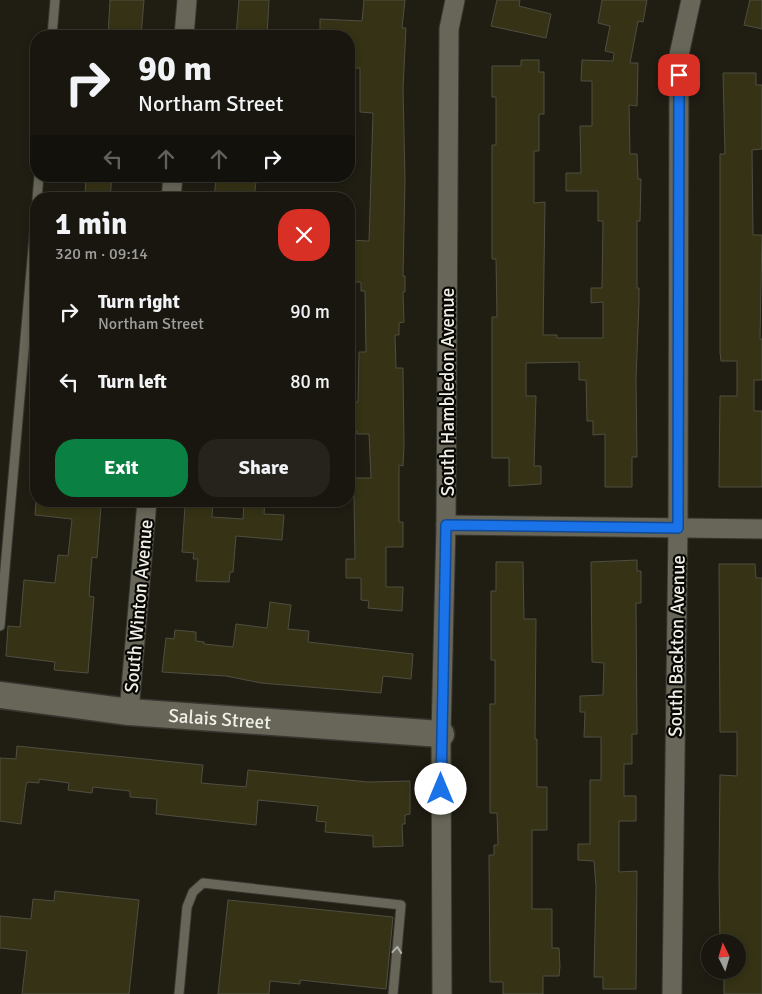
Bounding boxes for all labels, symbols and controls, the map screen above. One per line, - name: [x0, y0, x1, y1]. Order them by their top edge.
- text: 90 m: [138, 47, 212, 90]
- icon: right: [55, 50, 120, 115]
- pin: [658, 54, 700, 96]
- icon: arrive: [665, 61, 693, 89]
- text: Northam Street: [138, 90, 283, 117]
- icon: left: [99, 145, 127, 173]
- icon: ahead: [152, 145, 180, 173]
- icon: ahead: [205, 145, 233, 173]
- icon: right: [258, 145, 286, 173]
- text: 1 min: [55, 206, 127, 243]
- button: close: [278, 209, 330, 261]
- text: 320 m · 09:14: [55, 244, 148, 264]
- street label: South Hambledon Avenue: [436, 288, 460, 496]
- text: Turn right: [98, 290, 180, 314]
- icon: right: [55, 298, 83, 326]
- text: 90 m: [290, 300, 330, 324]
- text: Northam Street: [98, 314, 204, 334]
- icon: left: [55, 368, 83, 396]
- text: Turn left: [98, 370, 167, 394]
- text: 80 m: [290, 370, 330, 394]
- button: Exit: [55, 439, 188, 497]
- button: Share: [198, 439, 330, 497]
- street label: South Winton Avenue: [119, 518, 159, 694]
- street label: South Backton Avenue: [663, 555, 691, 737]
- street label: Salais Street: [168, 704, 272, 735]
- position arrow: [414, 762, 466, 814]
- north arrow: [701, 934, 746, 979]
- map controls: [701, 934, 746, 979]
- one-way arrow: [391, 945, 402, 953]

